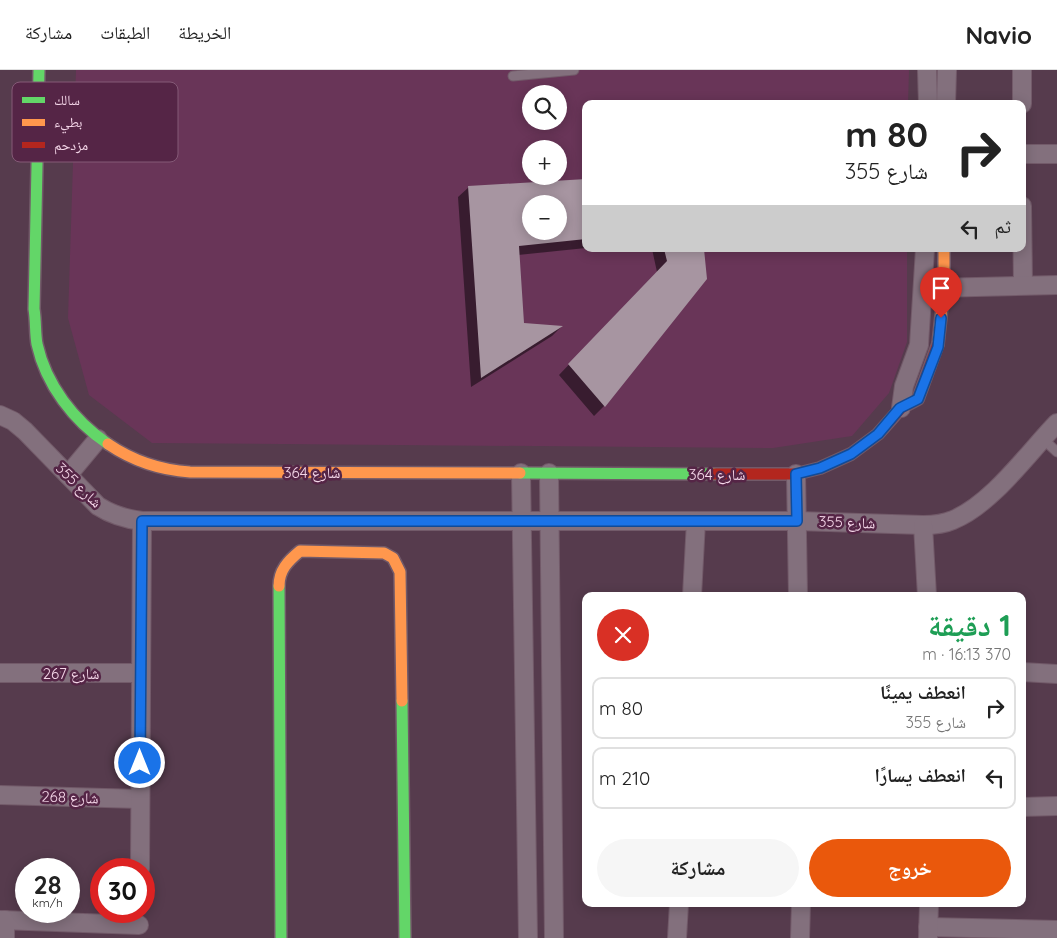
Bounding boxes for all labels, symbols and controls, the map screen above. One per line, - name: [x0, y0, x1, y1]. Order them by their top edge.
- text: Navio: [965, 20, 1032, 50]
- text: مشاركة: [25, 21, 72, 44]
- text: الطبقات: [100, 21, 150, 44]
- text: الخريطة: [178, 21, 231, 44]
- legend: [12, 82, 178, 162]
- map controls: [522, 85, 567, 240]
- button: search: [522, 85, 567, 130]
- text: سالك: [54, 91, 80, 109]
- text: 80 m: [845, 112, 928, 156]
- text: بطيء: [54, 113, 83, 134]
- icon: right: [946, 120, 1011, 185]
- text: مزدحم: [54, 136, 88, 155]
- button: +: [522, 140, 567, 185]
- text: شارع 355: [845, 157, 928, 185]
- button: −: [522, 195, 567, 240]
- text: ثم: [994, 214, 1011, 238]
- icon: left: [956, 215, 984, 243]
- pin: [920, 267, 962, 318]
- icon: arrive: [927, 274, 955, 302]
- street label: شارع 355: [51, 458, 106, 512]
- street label: شارع 364: [284, 463, 340, 483]
- street label: شارع 364: [689, 465, 745, 485]
- street label: شارع 355: [818, 512, 876, 533]
- text: 1 دقيقة: [928, 606, 1011, 644]
- button: close: [597, 609, 649, 661]
- text: 370 m · 16:13: [922, 644, 1011, 664]
- street label: شارع 267: [43, 664, 99, 684]
- text: انعطف يمينًا: [880, 680, 966, 704]
- icon: right: [981, 694, 1009, 722]
- text: 80 m: [599, 696, 643, 720]
- text: شارع 355: [905, 712, 966, 732]
- position arrow: [113, 736, 165, 788]
- text: انعطف يسارًا: [875, 763, 966, 787]
- icon: left: [981, 764, 1009, 792]
- text: 210 m: [599, 766, 650, 790]
- street label: شارع 268: [41, 787, 99, 808]
- button: مشاركة: [597, 839, 799, 897]
- button: خروج: [809, 839, 1011, 897]
- speed limit sign: 30: [90, 858, 155, 923]
- text: 28: [34, 869, 61, 900]
- text: km/h: [32, 895, 63, 910]

